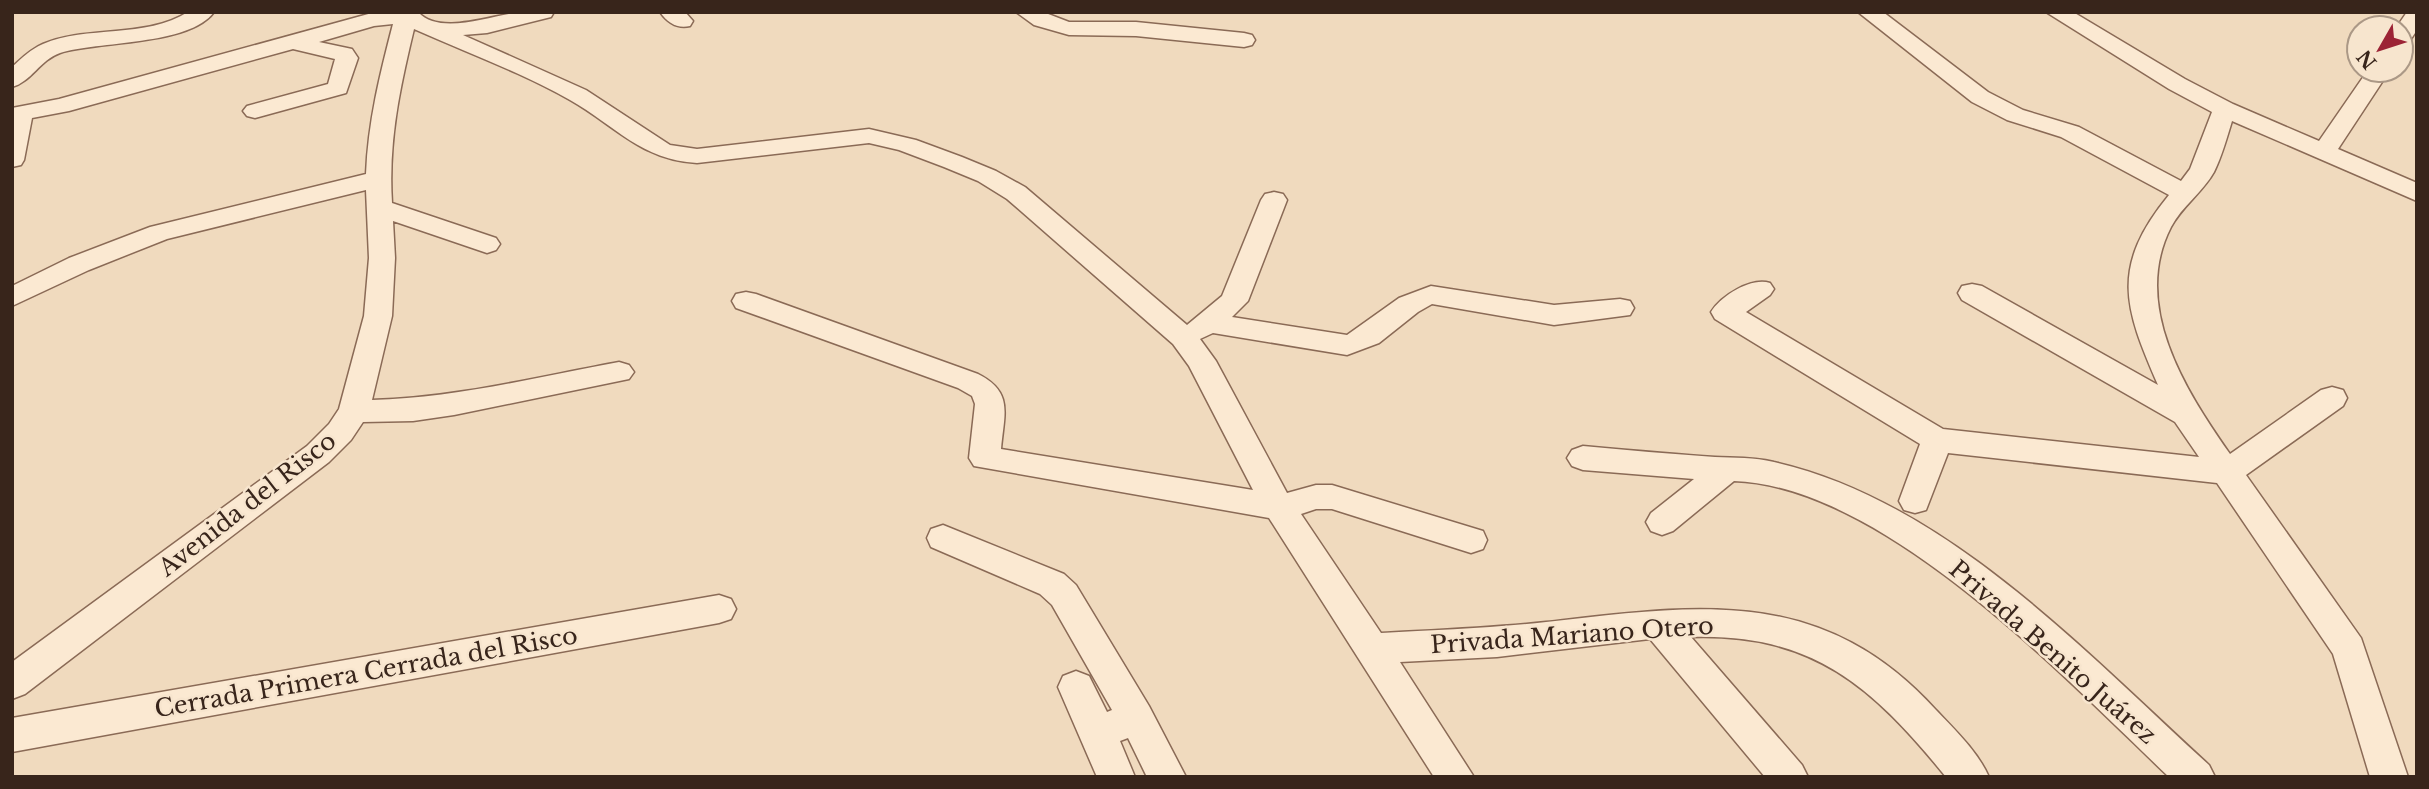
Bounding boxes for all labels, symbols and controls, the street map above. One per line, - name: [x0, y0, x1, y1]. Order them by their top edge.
- north arrow: [2345, 14, 2415, 84]
- text: N: [2353, 45, 2382, 74]
- street label: Avenida del Risco: [152, 426, 341, 583]
- street label: Privada Benito Juárez: [1943, 554, 2163, 750]
- street label: Privada Mariano Otero: [1429, 611, 1715, 659]
- street label: Cerrada Primera Cerrada del Risco: [152, 620, 580, 724]

